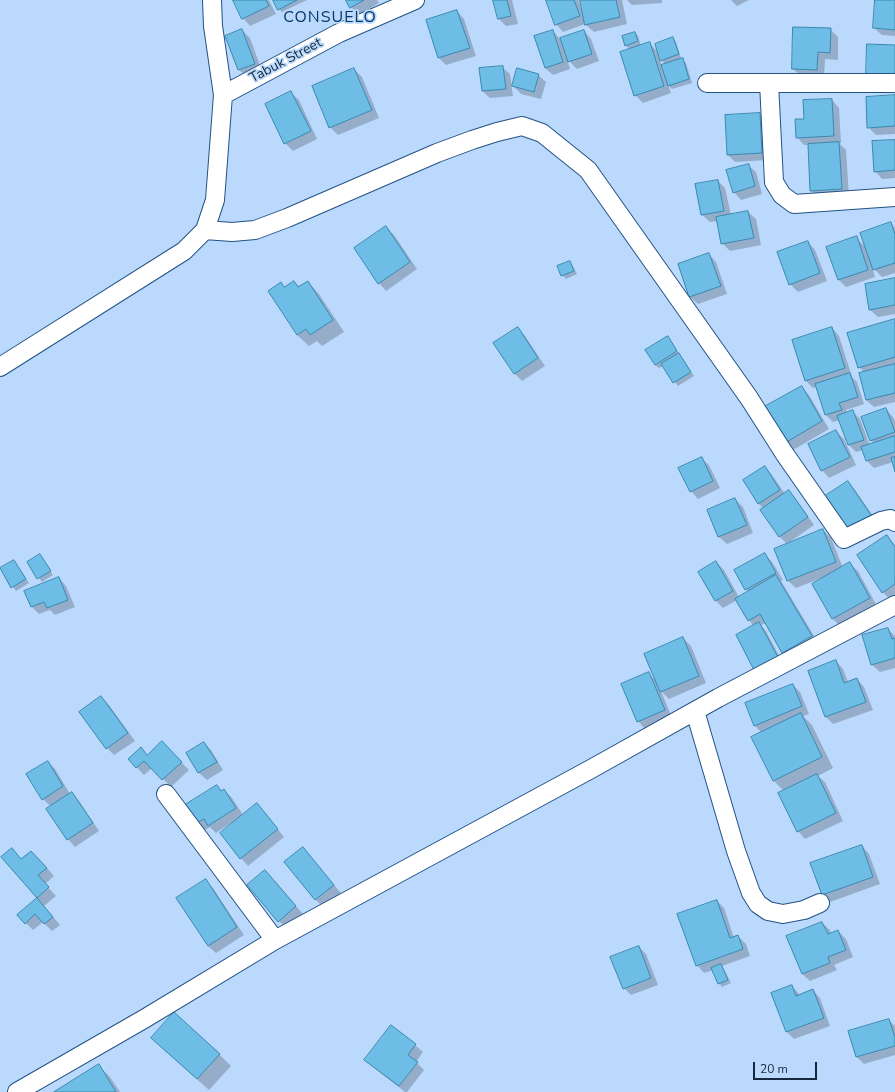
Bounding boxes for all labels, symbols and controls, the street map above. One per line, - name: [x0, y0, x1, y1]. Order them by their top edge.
- district label: CONSUELO: [283, 8, 377, 28]
- street label: Tabuk Street: [247, 35, 325, 87]
- scale bar: [755, 1054, 819, 1080]
- text: 20 m: [760, 1061, 788, 1077]

